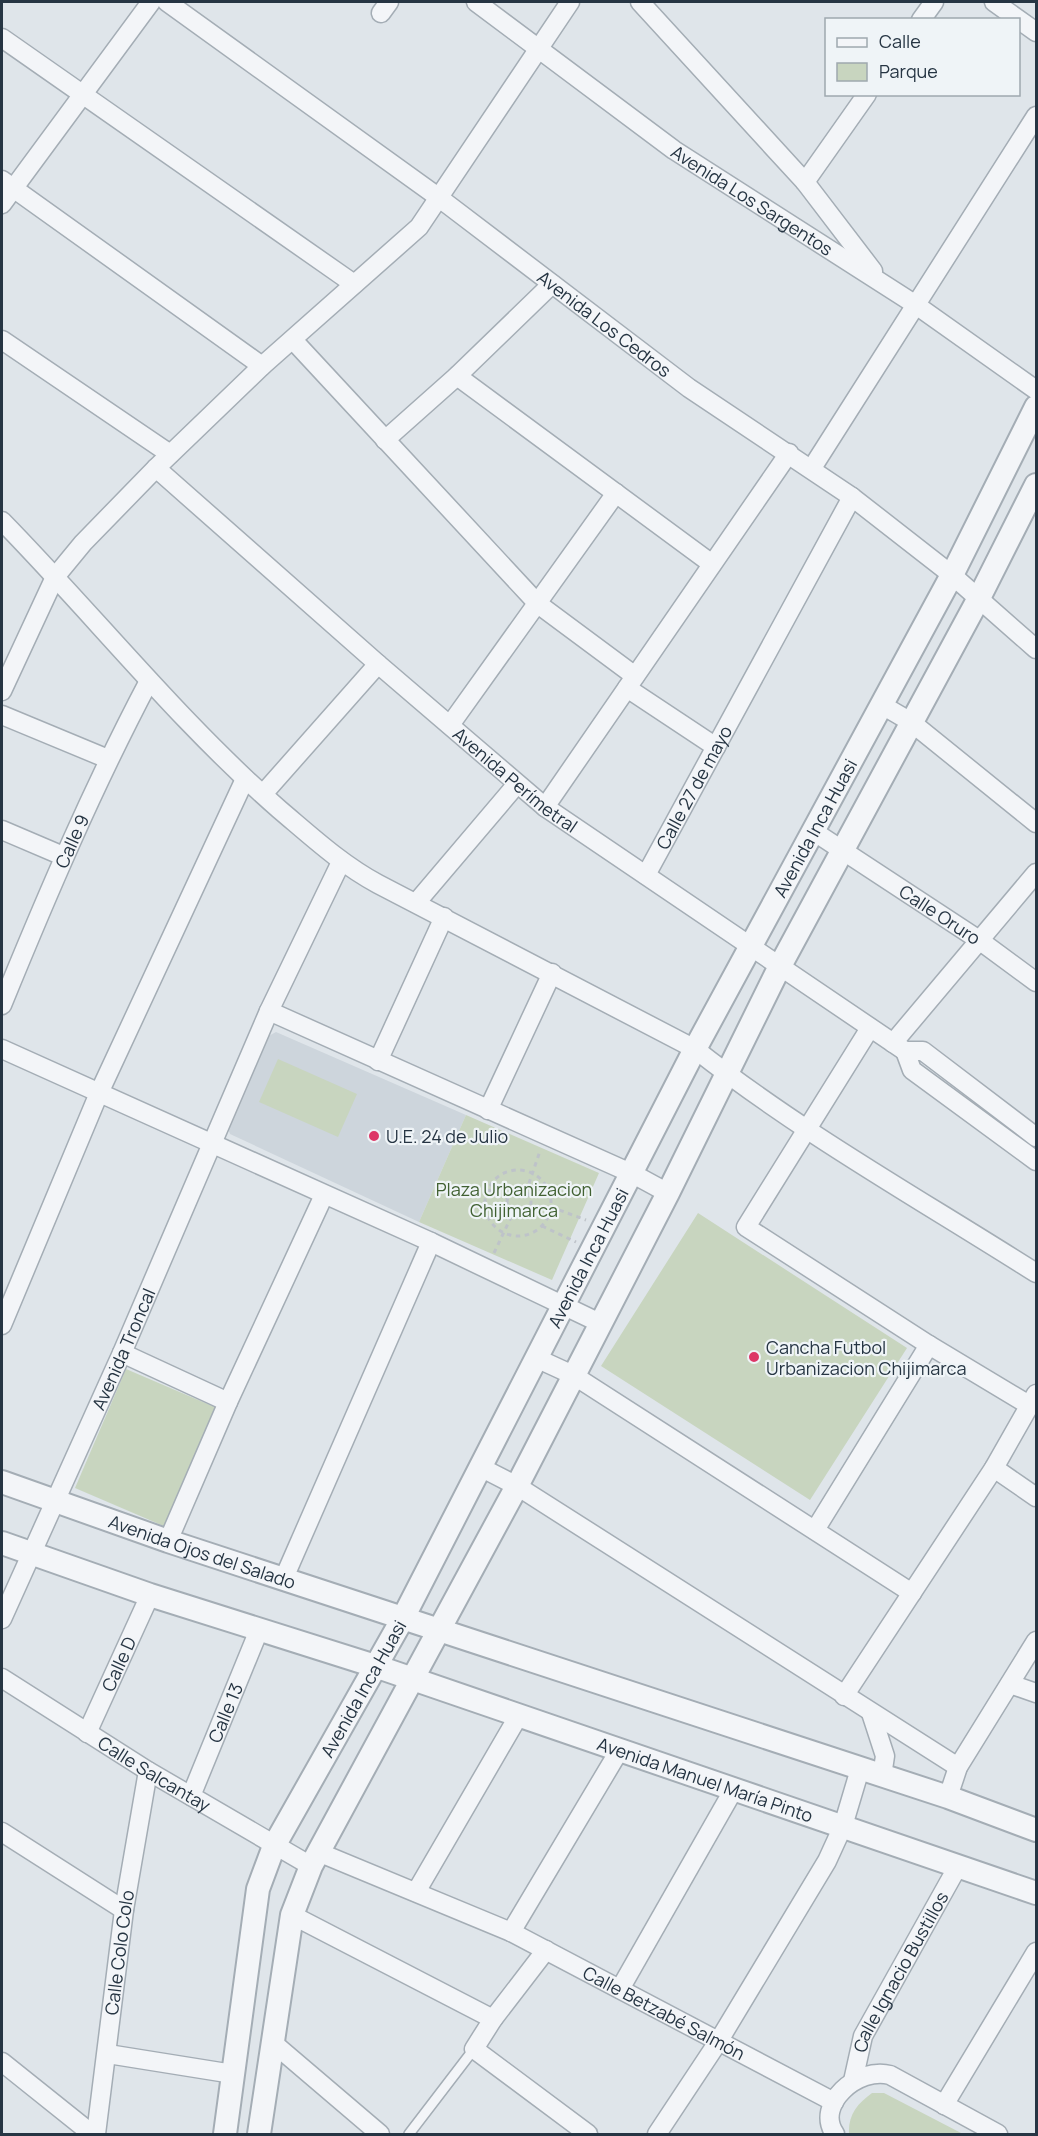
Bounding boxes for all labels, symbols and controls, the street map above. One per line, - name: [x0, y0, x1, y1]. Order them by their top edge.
- legend: [825, 18, 1020, 96]
- text: Calle: [879, 29, 921, 53]
- text: Parque: [879, 59, 938, 83]
- street label: Avenida Los Sargentos: [667, 139, 838, 261]
- street label: Avenida Los Cedros: [533, 265, 676, 382]
- street label: Calle 27 de mayo: [650, 721, 737, 853]
- street label: Avenida Perímetral: [448, 722, 582, 838]
- street label: Avenida Inca Huasi: [768, 755, 862, 901]
- street label: Calle 9: [49, 810, 94, 872]
- street label: Calle Oruro: [895, 879, 985, 950]
- place label: U.E. 24 de Julio: [386, 1124, 508, 1148]
- marker: U.E. 24 de Julio: [367, 1129, 381, 1143]
- park label: Plaza Urbanizacion Chijimarca: [436, 1177, 592, 1222]
- street label: Avenida Inca Huasi: [542, 1184, 634, 1332]
- street label: Avenida Troncal: [86, 1284, 160, 1414]
- place label: Cancha Futbol Urbanizacion Chijimarca: [766, 1335, 966, 1380]
- marker: Cancha Futbol Urbanizacion Chijimarca: [747, 1350, 761, 1364]
- street label: Avenida Ojos del Salado: [106, 1509, 299, 1594]
- street label: Avenida Inca Huasi: [315, 1616, 411, 1761]
- street label: Calle D: [96, 1633, 141, 1695]
- street label: Calle 13: [202, 1679, 248, 1746]
- street label: Calle Salcantay: [94, 1730, 216, 1817]
- street label: Avenida Manuel María Pinto: [594, 1731, 816, 1828]
- street label: Calle Ignacio Bustillos: [848, 1887, 953, 2054]
- street label: Calle Colo Colo: [99, 1888, 139, 2016]
- street label: Calle Betzabé Salmón: [579, 1960, 749, 2065]

